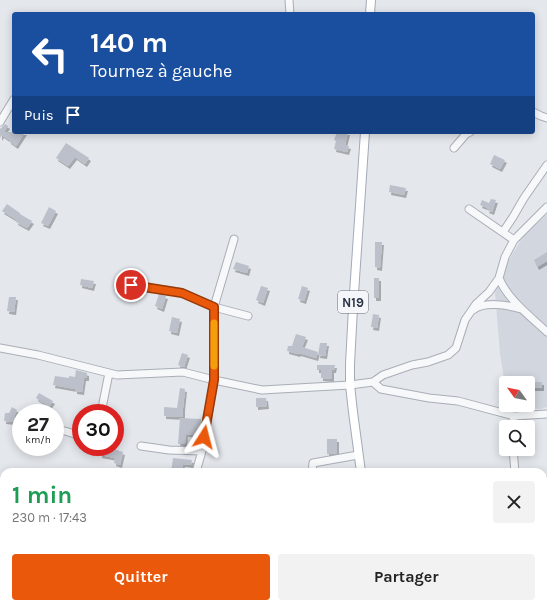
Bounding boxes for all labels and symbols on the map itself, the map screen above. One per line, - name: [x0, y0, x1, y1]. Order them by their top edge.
- pin: [114, 268, 148, 302]
- road number: N19: [338, 291, 368, 313]
- north arrow: [499, 376, 535, 412]
- speed limit sign: 30: [72, 404, 124, 456]
- position arrow: [183, 416, 225, 458]

